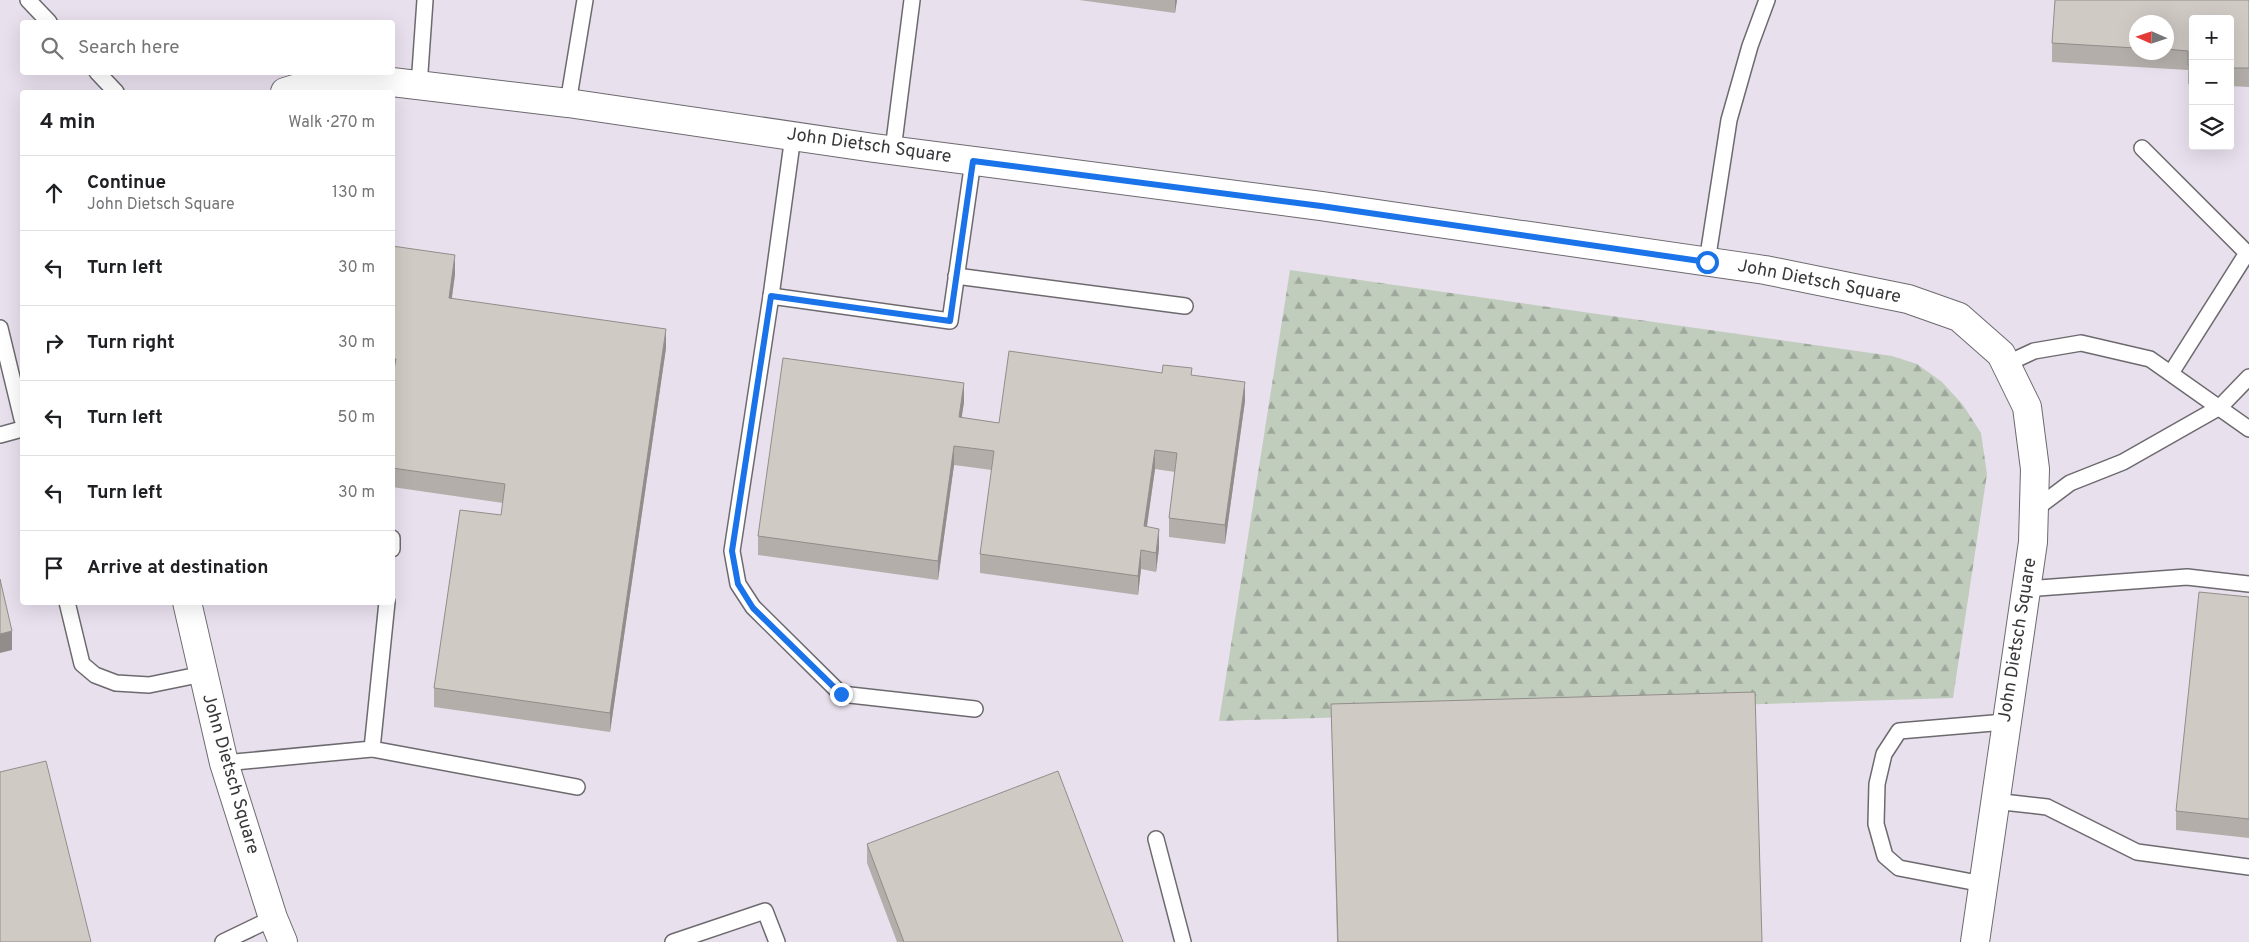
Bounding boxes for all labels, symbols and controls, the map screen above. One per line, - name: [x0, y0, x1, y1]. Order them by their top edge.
- north arrow: [2129, 15, 2174, 60]
- map controls: [2189, 15, 2234, 150]
- button: +: [2189, 15, 2234, 60]
- search box: [20, 20, 395, 75]
- icon: search: [38, 34, 66, 62]
- text: Search here: [78, 36, 180, 60]
- button: −: [2189, 60, 2234, 105]
- button: layers: [2189, 105, 2234, 150]
- text: 4 min: [40, 109, 96, 136]
- text: Walk · 270 m: [288, 113, 375, 133]
- street label: John Dietsch Square: [785, 123, 953, 169]
- text: Continue: [87, 171, 166, 195]
- icon: ahead: [40, 179, 68, 207]
- text: 130 m: [332, 183, 375, 203]
- text: John Dietsch Square: [87, 195, 235, 215]
- route start: [1696, 251, 1719, 274]
- icon: left: [40, 254, 68, 282]
- street label: John Dietsch Square: [1735, 255, 1903, 309]
- text: Turn left: [87, 256, 163, 280]
- text: 30 m: [338, 258, 375, 278]
- icon: right: [40, 329, 68, 357]
- text: Turn right: [87, 331, 175, 355]
- text: 30 m: [338, 333, 375, 353]
- icon: left: [40, 404, 68, 432]
- text: Turn left: [87, 406, 163, 430]
- text: 50 m: [338, 408, 375, 428]
- icon: left: [40, 479, 68, 507]
- text: Turn left: [87, 481, 163, 505]
- text: 30 m: [338, 483, 375, 503]
- icon: arrive: [40, 554, 68, 582]
- text: Arrive at destination: [87, 556, 268, 580]
- street label: John Dietsch Square: [1994, 556, 2042, 724]
- route end: [830, 683, 853, 706]
- street label: John Dietsch Square: [196, 691, 264, 857]

